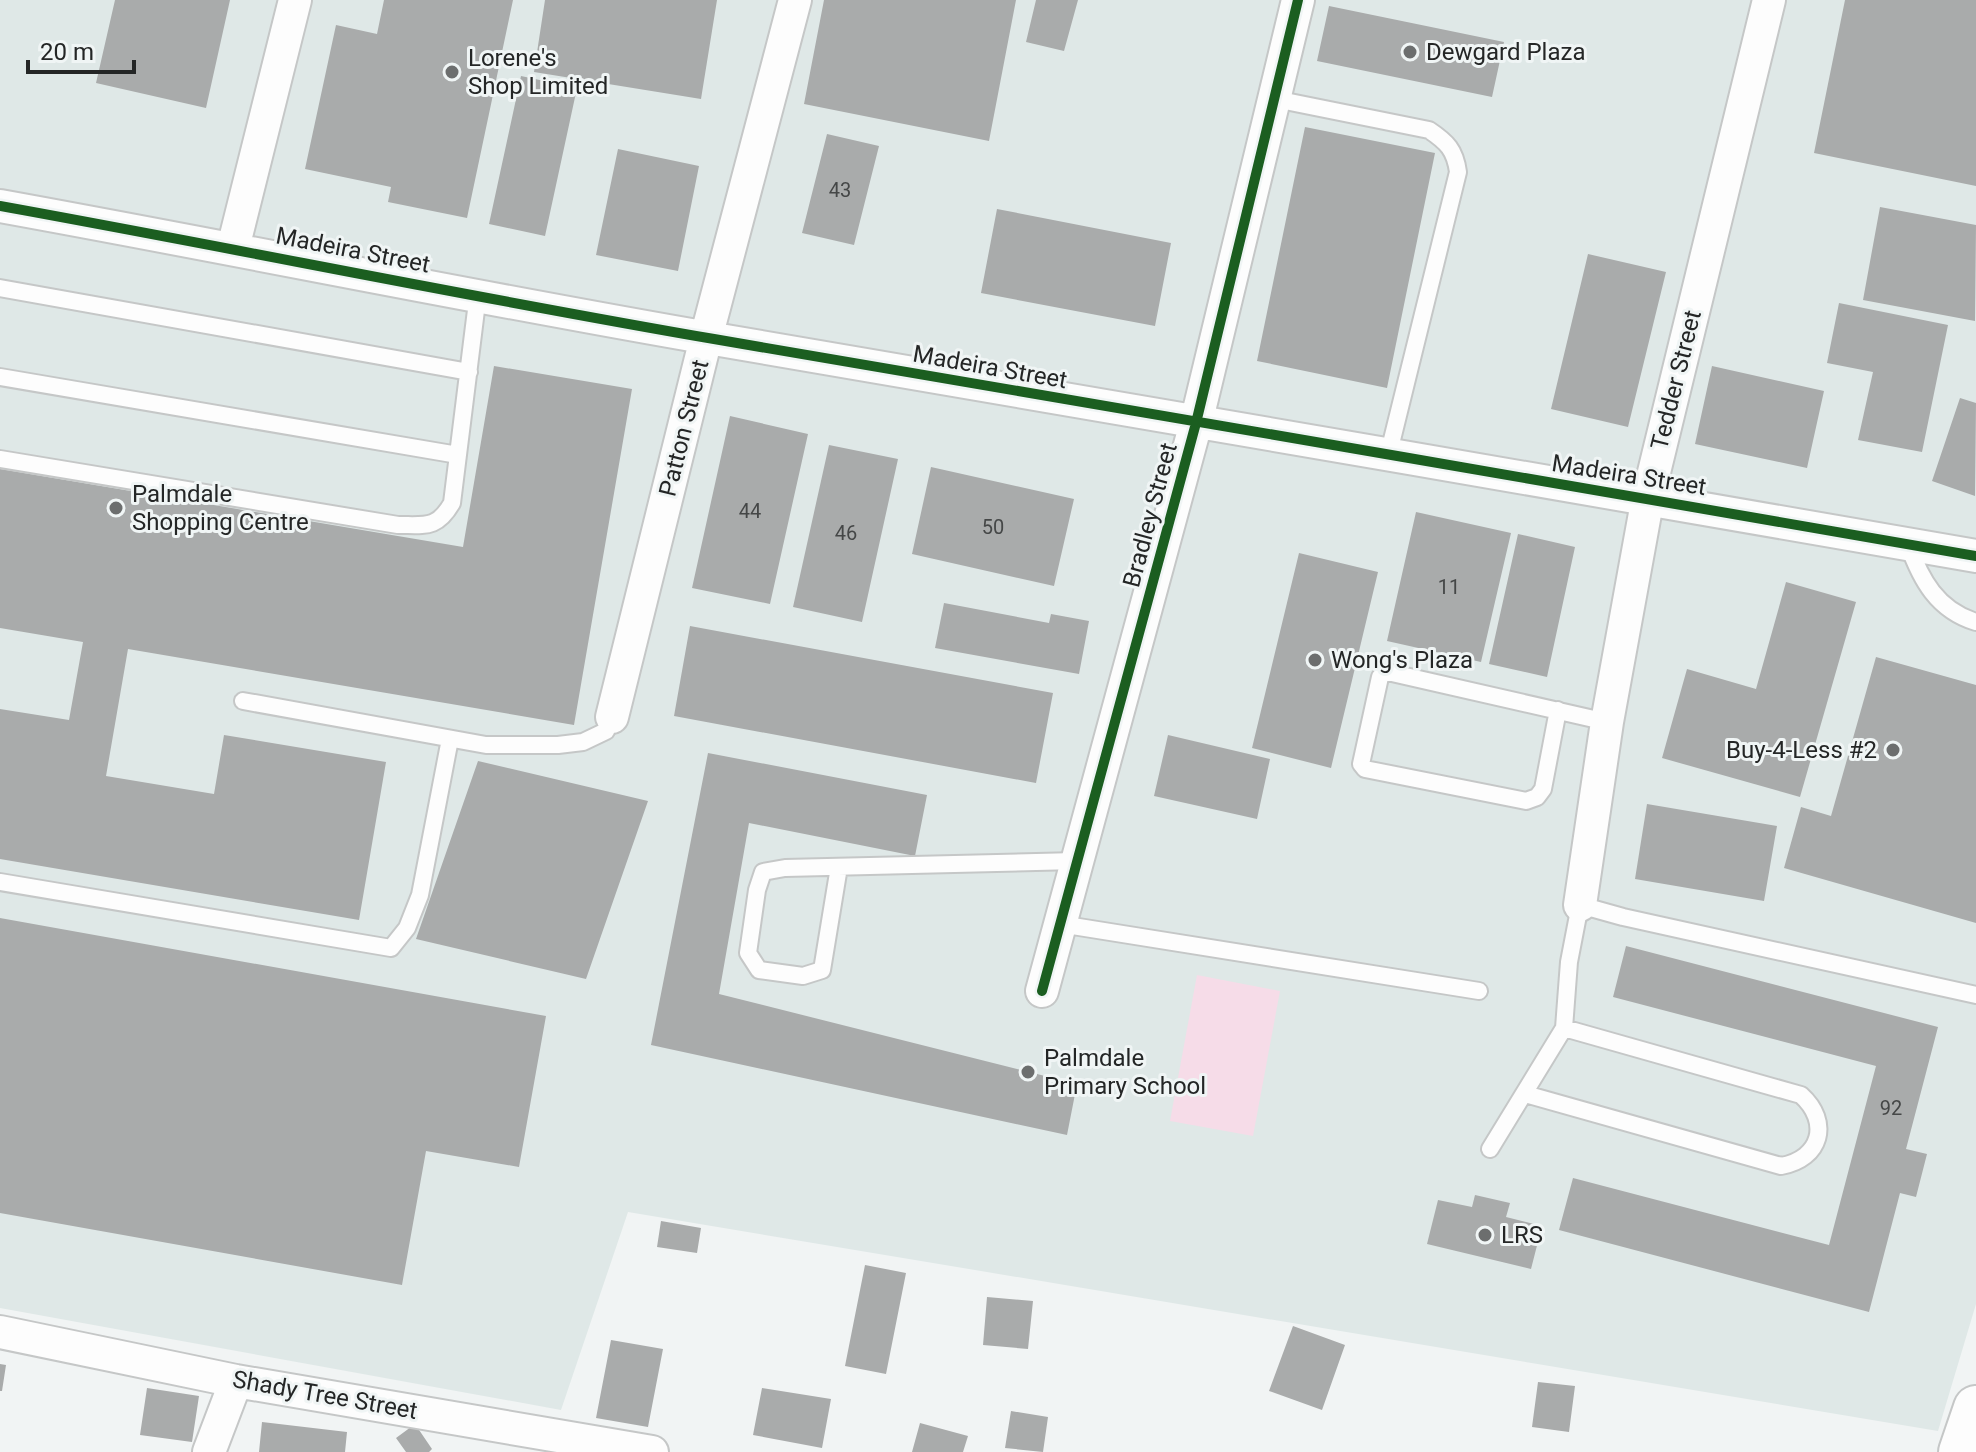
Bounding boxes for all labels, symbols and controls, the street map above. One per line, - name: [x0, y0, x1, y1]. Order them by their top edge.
- scale bar: [28, 24, 134, 74]
- text: 20 m: [40, 38, 94, 66]
- place label: Dewgard Plaza: [1426, 38, 1585, 66]
- marker: Dewgard Plaza: [1401, 43, 1419, 61]
- place label: Lorene's Shop Limited: [468, 44, 608, 100]
- marker: Lorene's Shop Limited: [443, 63, 461, 81]
- house number: 43: [829, 178, 851, 202]
- street label: Madeira Street: [274, 221, 432, 279]
- street label: Tedder Street: [1645, 307, 1707, 453]
- street label: Madeira Street: [911, 340, 1069, 394]
- street label: Patton Street: [654, 357, 715, 499]
- street label: Bradley Street: [1117, 440, 1183, 590]
- street label: Madeira Street: [1550, 449, 1708, 501]
- place label: Palmdale Shopping Centre: [132, 480, 309, 536]
- marker: Palmdale Shopping Centre: [107, 499, 125, 517]
- house number: 44: [739, 499, 761, 523]
- house number: 50: [982, 515, 1004, 539]
- house number: 46: [835, 521, 857, 545]
- house number: 11: [1438, 575, 1460, 599]
- place label: Wong's Plaza: [1331, 646, 1473, 674]
- marker: Wong's Plaza: [1306, 651, 1324, 669]
- place label: Buy-4-Less #2: [1726, 736, 1877, 764]
- marker: Buy-4-Less #2: [1884, 741, 1902, 759]
- place label: Palmdale Primary School: [1044, 1044, 1206, 1100]
- marker: Palmdale Primary School: [1019, 1063, 1037, 1081]
- house number: 92: [1880, 1096, 1902, 1120]
- place label: LRS: [1501, 1221, 1543, 1249]
- marker: LRS: [1476, 1226, 1494, 1244]
- street label: Shady Tree Street: [230, 1365, 420, 1425]

